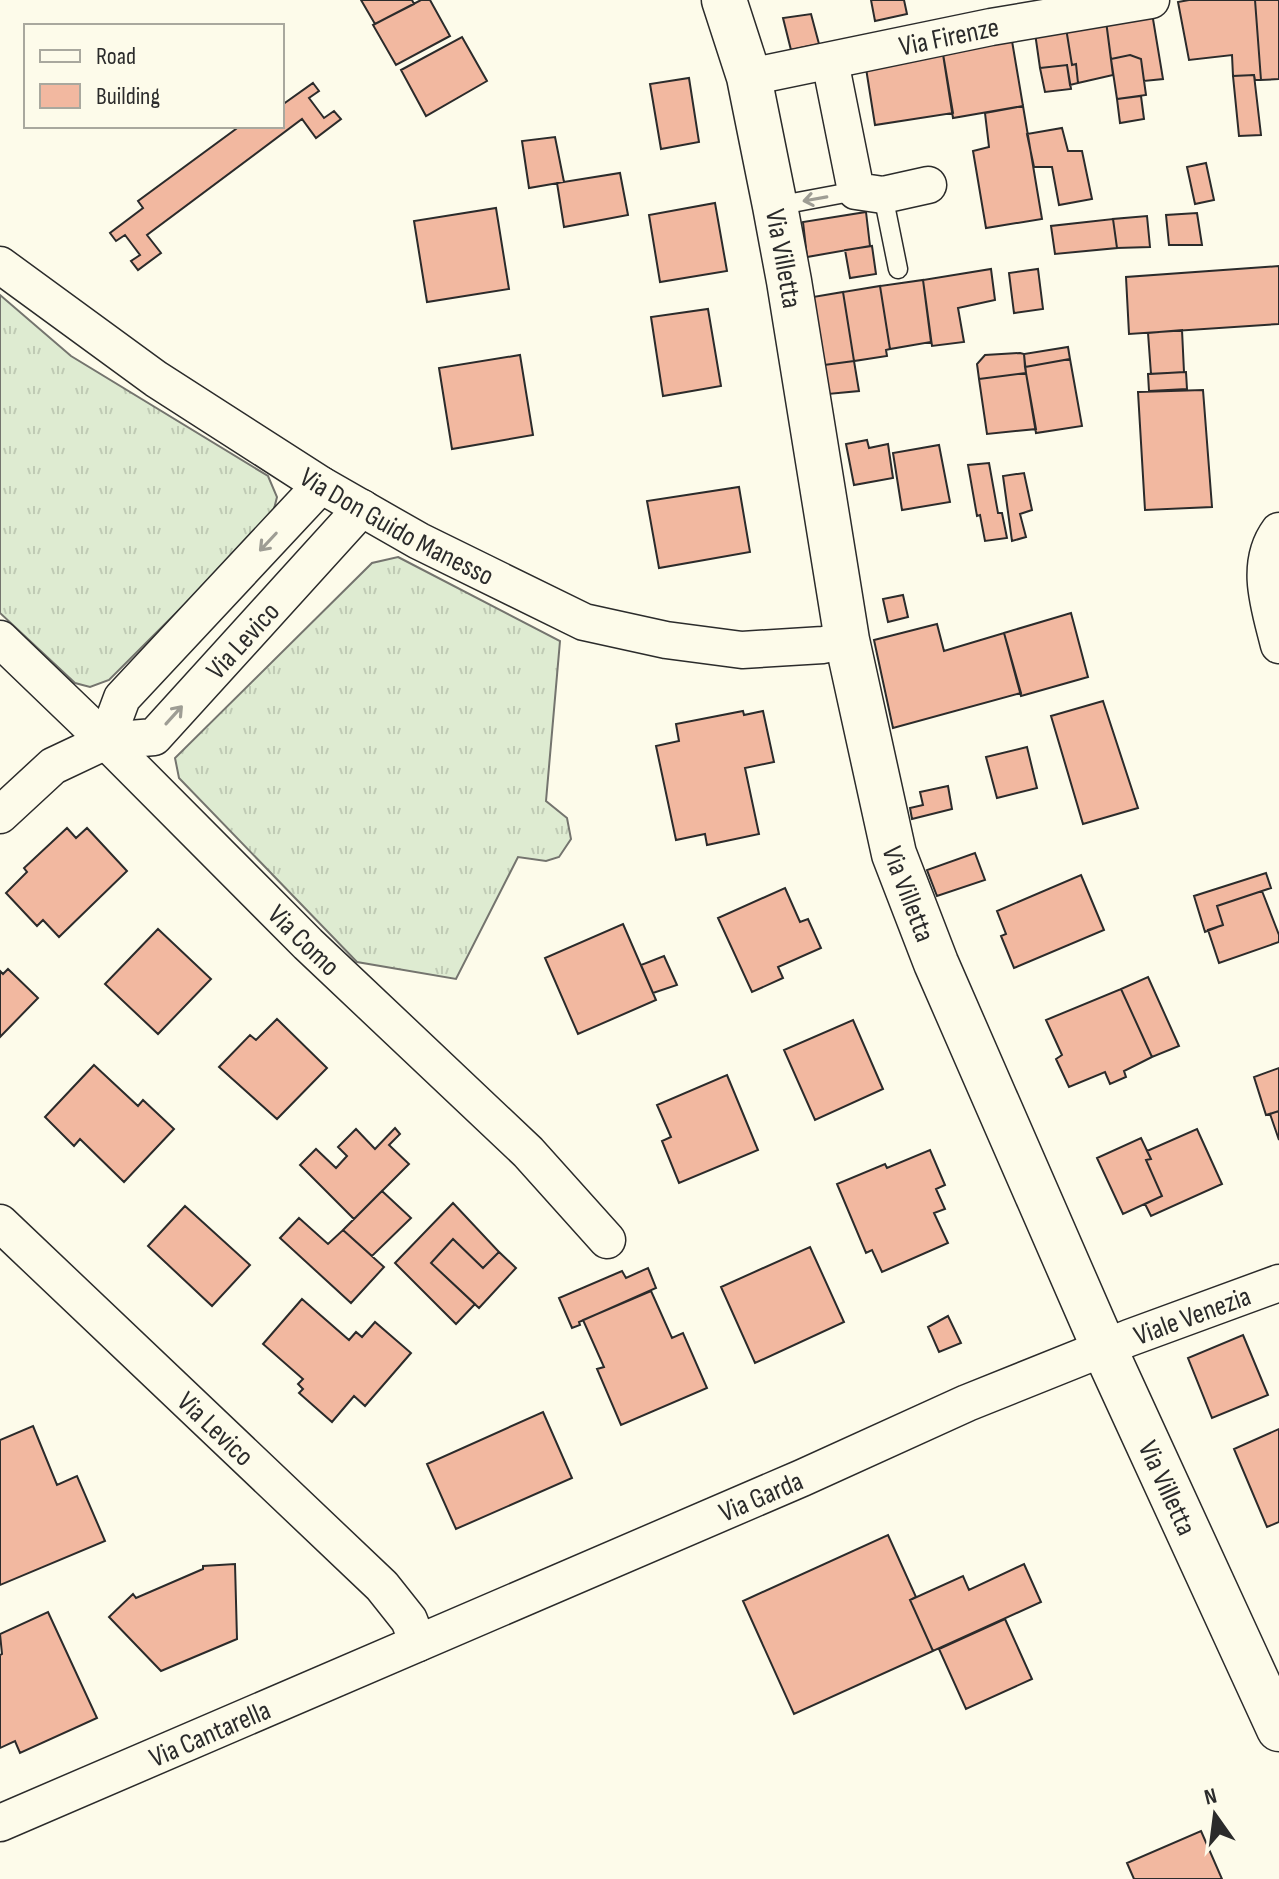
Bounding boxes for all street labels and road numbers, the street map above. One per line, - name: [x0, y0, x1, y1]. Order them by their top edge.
- street label: Via Firenze: [896, 11, 1001, 64]
- street label: Via Villetta: [758, 207, 808, 311]
- street label: Via Don Guido Manesso: [293, 461, 499, 593]
- street label: Via Levico: [200, 595, 287, 687]
- street label: Via Villetta: [875, 843, 941, 947]
- street label: Via Como: [260, 898, 346, 983]
- street label: Viale Venezia: [1130, 1280, 1255, 1353]
- street label: Via Levico: [170, 1385, 260, 1473]
- street label: Via Villetta: [1131, 1436, 1203, 1541]
- street label: Via Garda: [714, 1465, 808, 1530]
- street label: Via Cantarella: [145, 1694, 276, 1775]

